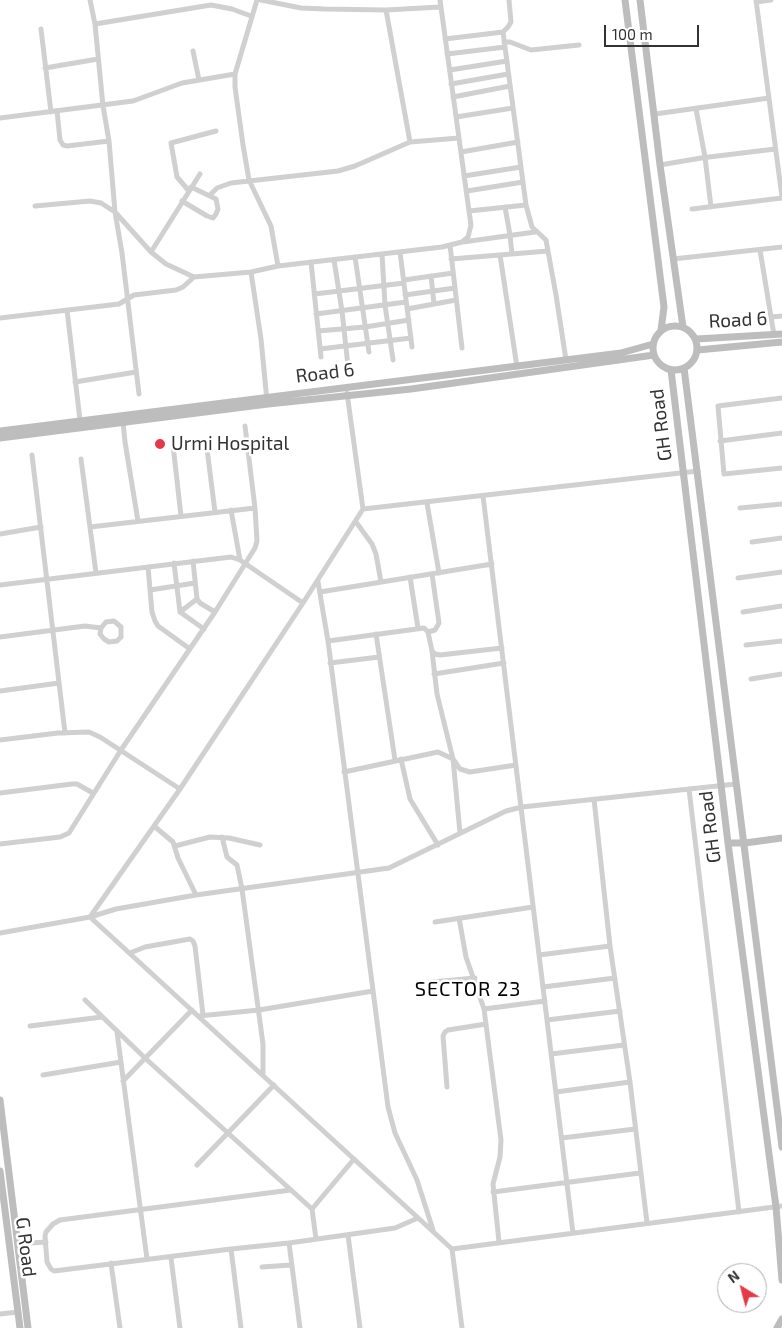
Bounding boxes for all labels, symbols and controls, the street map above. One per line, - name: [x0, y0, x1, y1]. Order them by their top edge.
- scale bar: [607, 15, 702, 47]
- text: 100 m: [612, 25, 653, 43]
- street label: Road 6: [708, 307, 768, 333]
- street label: Road 6: [294, 358, 356, 388]
- street label: GH Road: [645, 388, 677, 462]
- place label: Urmi Hospital: [171, 433, 289, 455]
- marker: Urmi Hospital: [153, 437, 167, 451]
- street label: GH Road: [694, 790, 726, 864]
- district label: SECTOR 23: [414, 977, 522, 1001]
- street label: G Road: [11, 1216, 41, 1278]
- north arrow: [717, 1263, 767, 1313]
- text: N: [724, 1267, 742, 1286]

